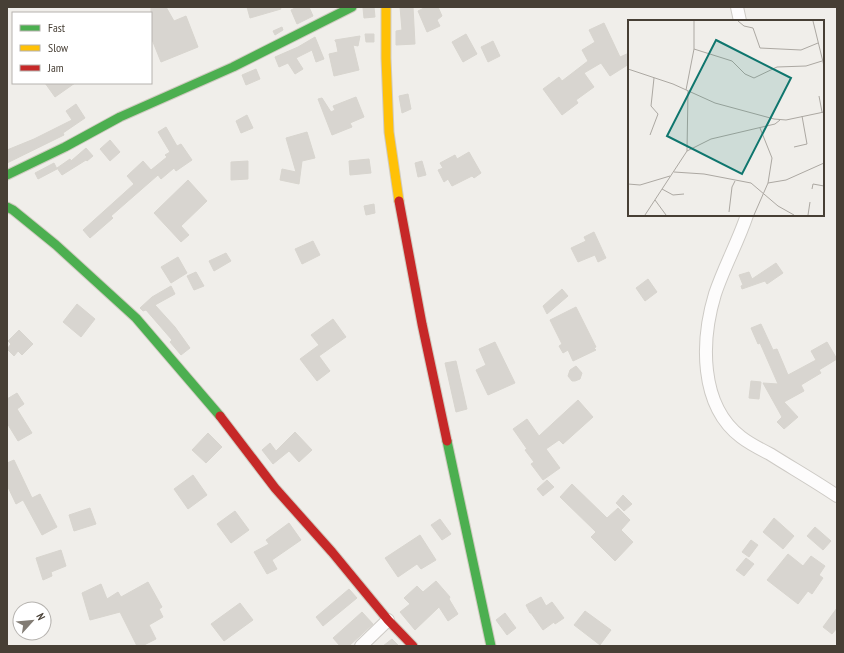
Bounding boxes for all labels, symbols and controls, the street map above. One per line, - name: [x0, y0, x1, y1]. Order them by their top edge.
- legend: [12, 12, 152, 84]
- text: Fast: [48, 20, 66, 35]
- inset map: [628, 20, 824, 216]
- text: Slow: [48, 40, 69, 55]
- text: Jam: [47, 60, 64, 75]
- north arrow: [12, 601, 52, 641]
- text: N: [33, 611, 49, 622]

